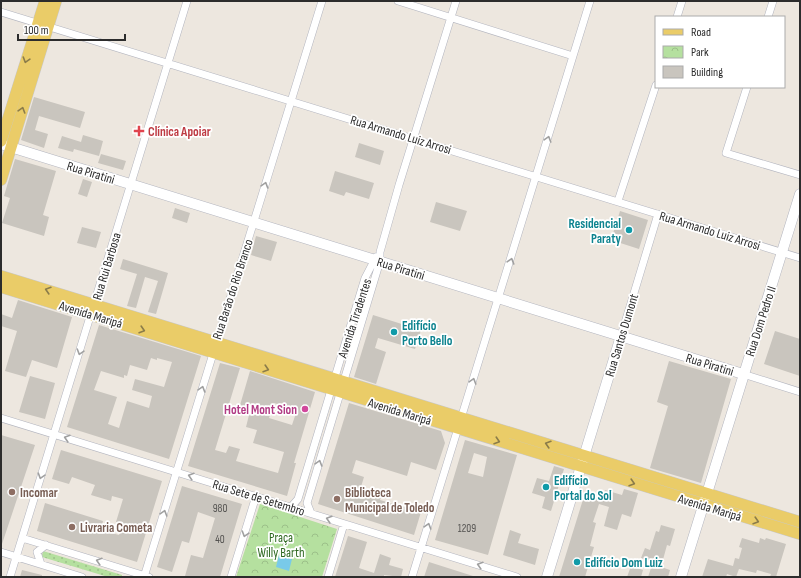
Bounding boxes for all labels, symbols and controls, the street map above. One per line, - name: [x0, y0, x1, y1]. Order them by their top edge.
- scale bar: [18, 16, 125, 42]
- legend: [655, 16, 785, 88]
- text: 100 m: [24, 23, 49, 38]
- text: Road: [691, 25, 711, 40]
- text: Park: [691, 45, 709, 60]
- one-way arrow: [22, 56, 31, 63]
- text: Building: [691, 65, 723, 80]
- one-way arrow: [17, 107, 26, 114]
- street label: Rua Armando Luiz Arrosi: [348, 112, 453, 158]
- place label: Clínica Apoiar: [148, 124, 211, 140]
- marker: Clínica Apoiar: [133, 125, 145, 137]
- one-way arrow: [544, 135, 552, 142]
- street label: Rua Piratini: [65, 158, 117, 188]
- one-way arrow: [260, 182, 269, 189]
- street label: Rua Armando Luiz Arrosi: [657, 208, 762, 254]
- place label: Residencial Paraty: [568, 216, 622, 247]
- marker: Residencial Paraty: [624, 225, 634, 235]
- street label: Rua Rui Barbosa: [89, 231, 125, 302]
- street label: Rua Barão do Rio Branco: [209, 237, 257, 341]
- street label: Rua Piratini: [375, 254, 427, 284]
- one-way arrow: [506, 258, 514, 265]
- street label: Avenida Tiradentes: [334, 276, 375, 361]
- street label: Rua Dom Pedro II: [742, 284, 780, 359]
- one-way arrow: [44, 286, 51, 295]
- street label: Rua Santos Dumont: [602, 292, 642, 379]
- street label: Avenida Maripá: [56, 297, 124, 332]
- place label: Edifício Porto Bello: [402, 318, 453, 349]
- one-way arrow: [138, 325, 145, 334]
- marker: Edifício Porto Bello: [389, 327, 399, 337]
- one-way arrow: [76, 348, 85, 355]
- street label: Rua Piratini: [684, 350, 736, 380]
- one-way arrow: [262, 364, 269, 373]
- one-way arrow: [468, 378, 477, 385]
- one-way arrow: [197, 385, 206, 392]
- street label: Avenida Maripá: [365, 394, 433, 429]
- place label: Hotel Mont Sion: [224, 402, 297, 418]
- marker: Hotel Mont Sion: [300, 404, 310, 414]
- one-way arrow: [64, 434, 71, 443]
- one-way arrow: [493, 436, 500, 445]
- one-way arrow: [544, 440, 551, 449]
- one-way arrow: [314, 460, 323, 467]
- one-way arrow: [37, 472, 46, 479]
- one-way arrow: [188, 472, 195, 481]
- place label: Edifício Portal do Sol: [554, 473, 612, 504]
- street label: Rua Sete de Setembro: [211, 476, 307, 520]
- one-way arrow: [628, 478, 635, 487]
- marker: Edifício Portal do Sol: [541, 482, 551, 492]
- place label: Incomar: [20, 485, 58, 501]
- place label: Biblioteca Municipal de Toledo: [345, 485, 435, 516]
- marker: Incomar: [7, 487, 17, 497]
- street label: Avenida Maripá: [675, 490, 743, 525]
- marker: Biblioteca Municipal de Toledo: [332, 494, 342, 504]
- house number: 980: [213, 502, 227, 515]
- one-way arrow: [159, 510, 168, 517]
- one-way arrow: [326, 515, 333, 524]
- one-way arrow: [753, 516, 760, 525]
- place label: Livraria Cometa: [80, 520, 152, 536]
- marker: Livraria Cometa: [67, 522, 77, 532]
- house number: 1209: [458, 522, 476, 535]
- one-way arrow: [423, 523, 432, 530]
- one-way arrow: [241, 530, 250, 537]
- park label: Praça Willy Barth: [257, 530, 305, 561]
- house number: 40: [215, 533, 225, 546]
- place label: Edifício Dom Luiz: [585, 555, 663, 571]
- marker: Edifício Dom Luiz: [572, 557, 582, 567]
- one-way arrow: [95, 558, 102, 566]
- one-way arrow: [477, 562, 484, 570]

